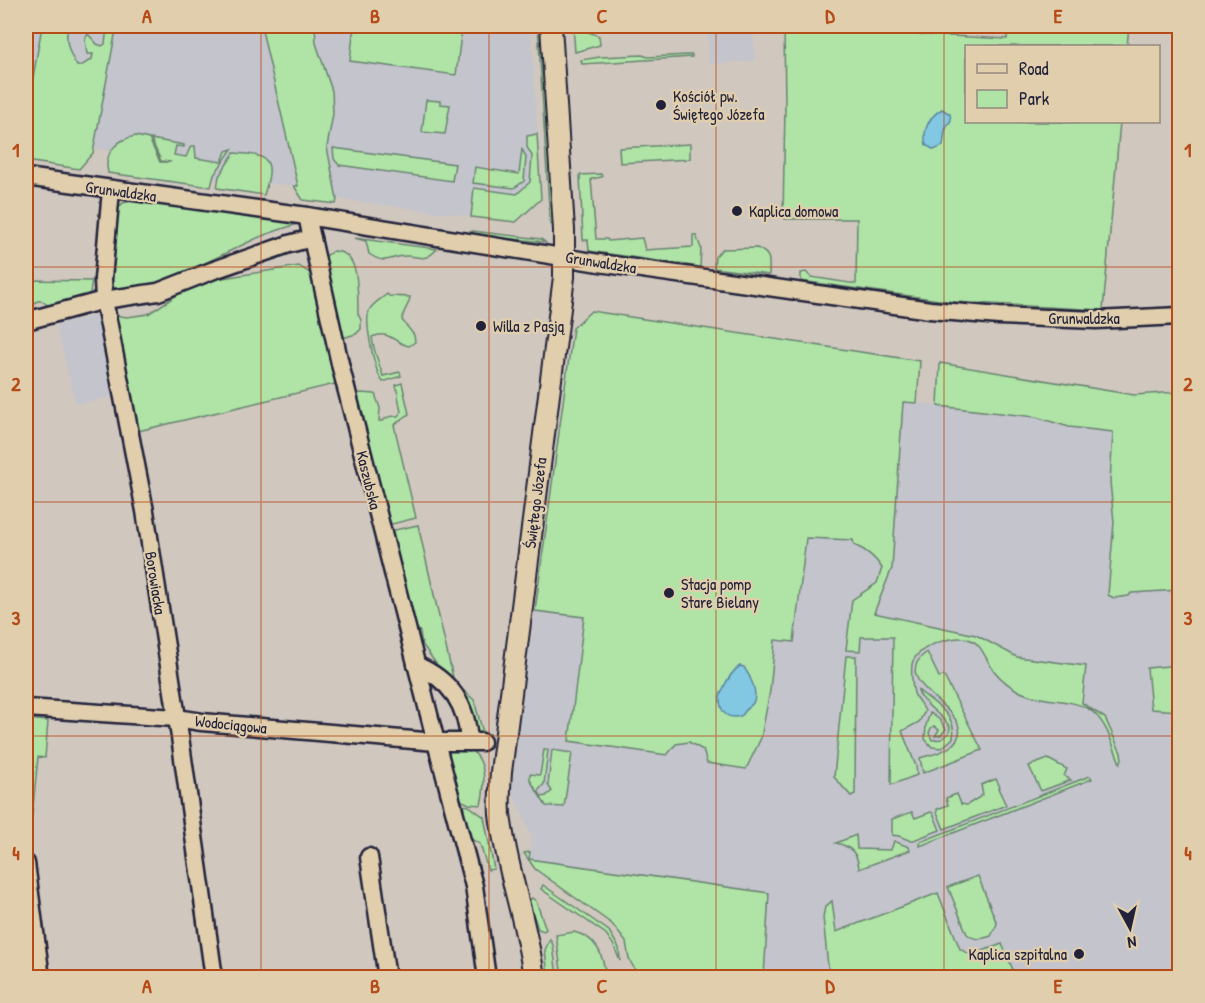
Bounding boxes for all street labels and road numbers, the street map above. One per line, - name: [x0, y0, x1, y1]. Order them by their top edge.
- street label: Grunwaldzka: [84, 175, 158, 207]
- street label: Grunwaldzka: [564, 246, 638, 278]
- street label: Grunwaldzka: [1048, 307, 1120, 329]
- street label: Kaszubska: [351, 448, 387, 512]
- street label: Świętego Józefa: [519, 456, 551, 550]
- street label: Borowiacka: [140, 550, 172, 616]
- street label: Wodociągowa: [194, 709, 268, 739]

